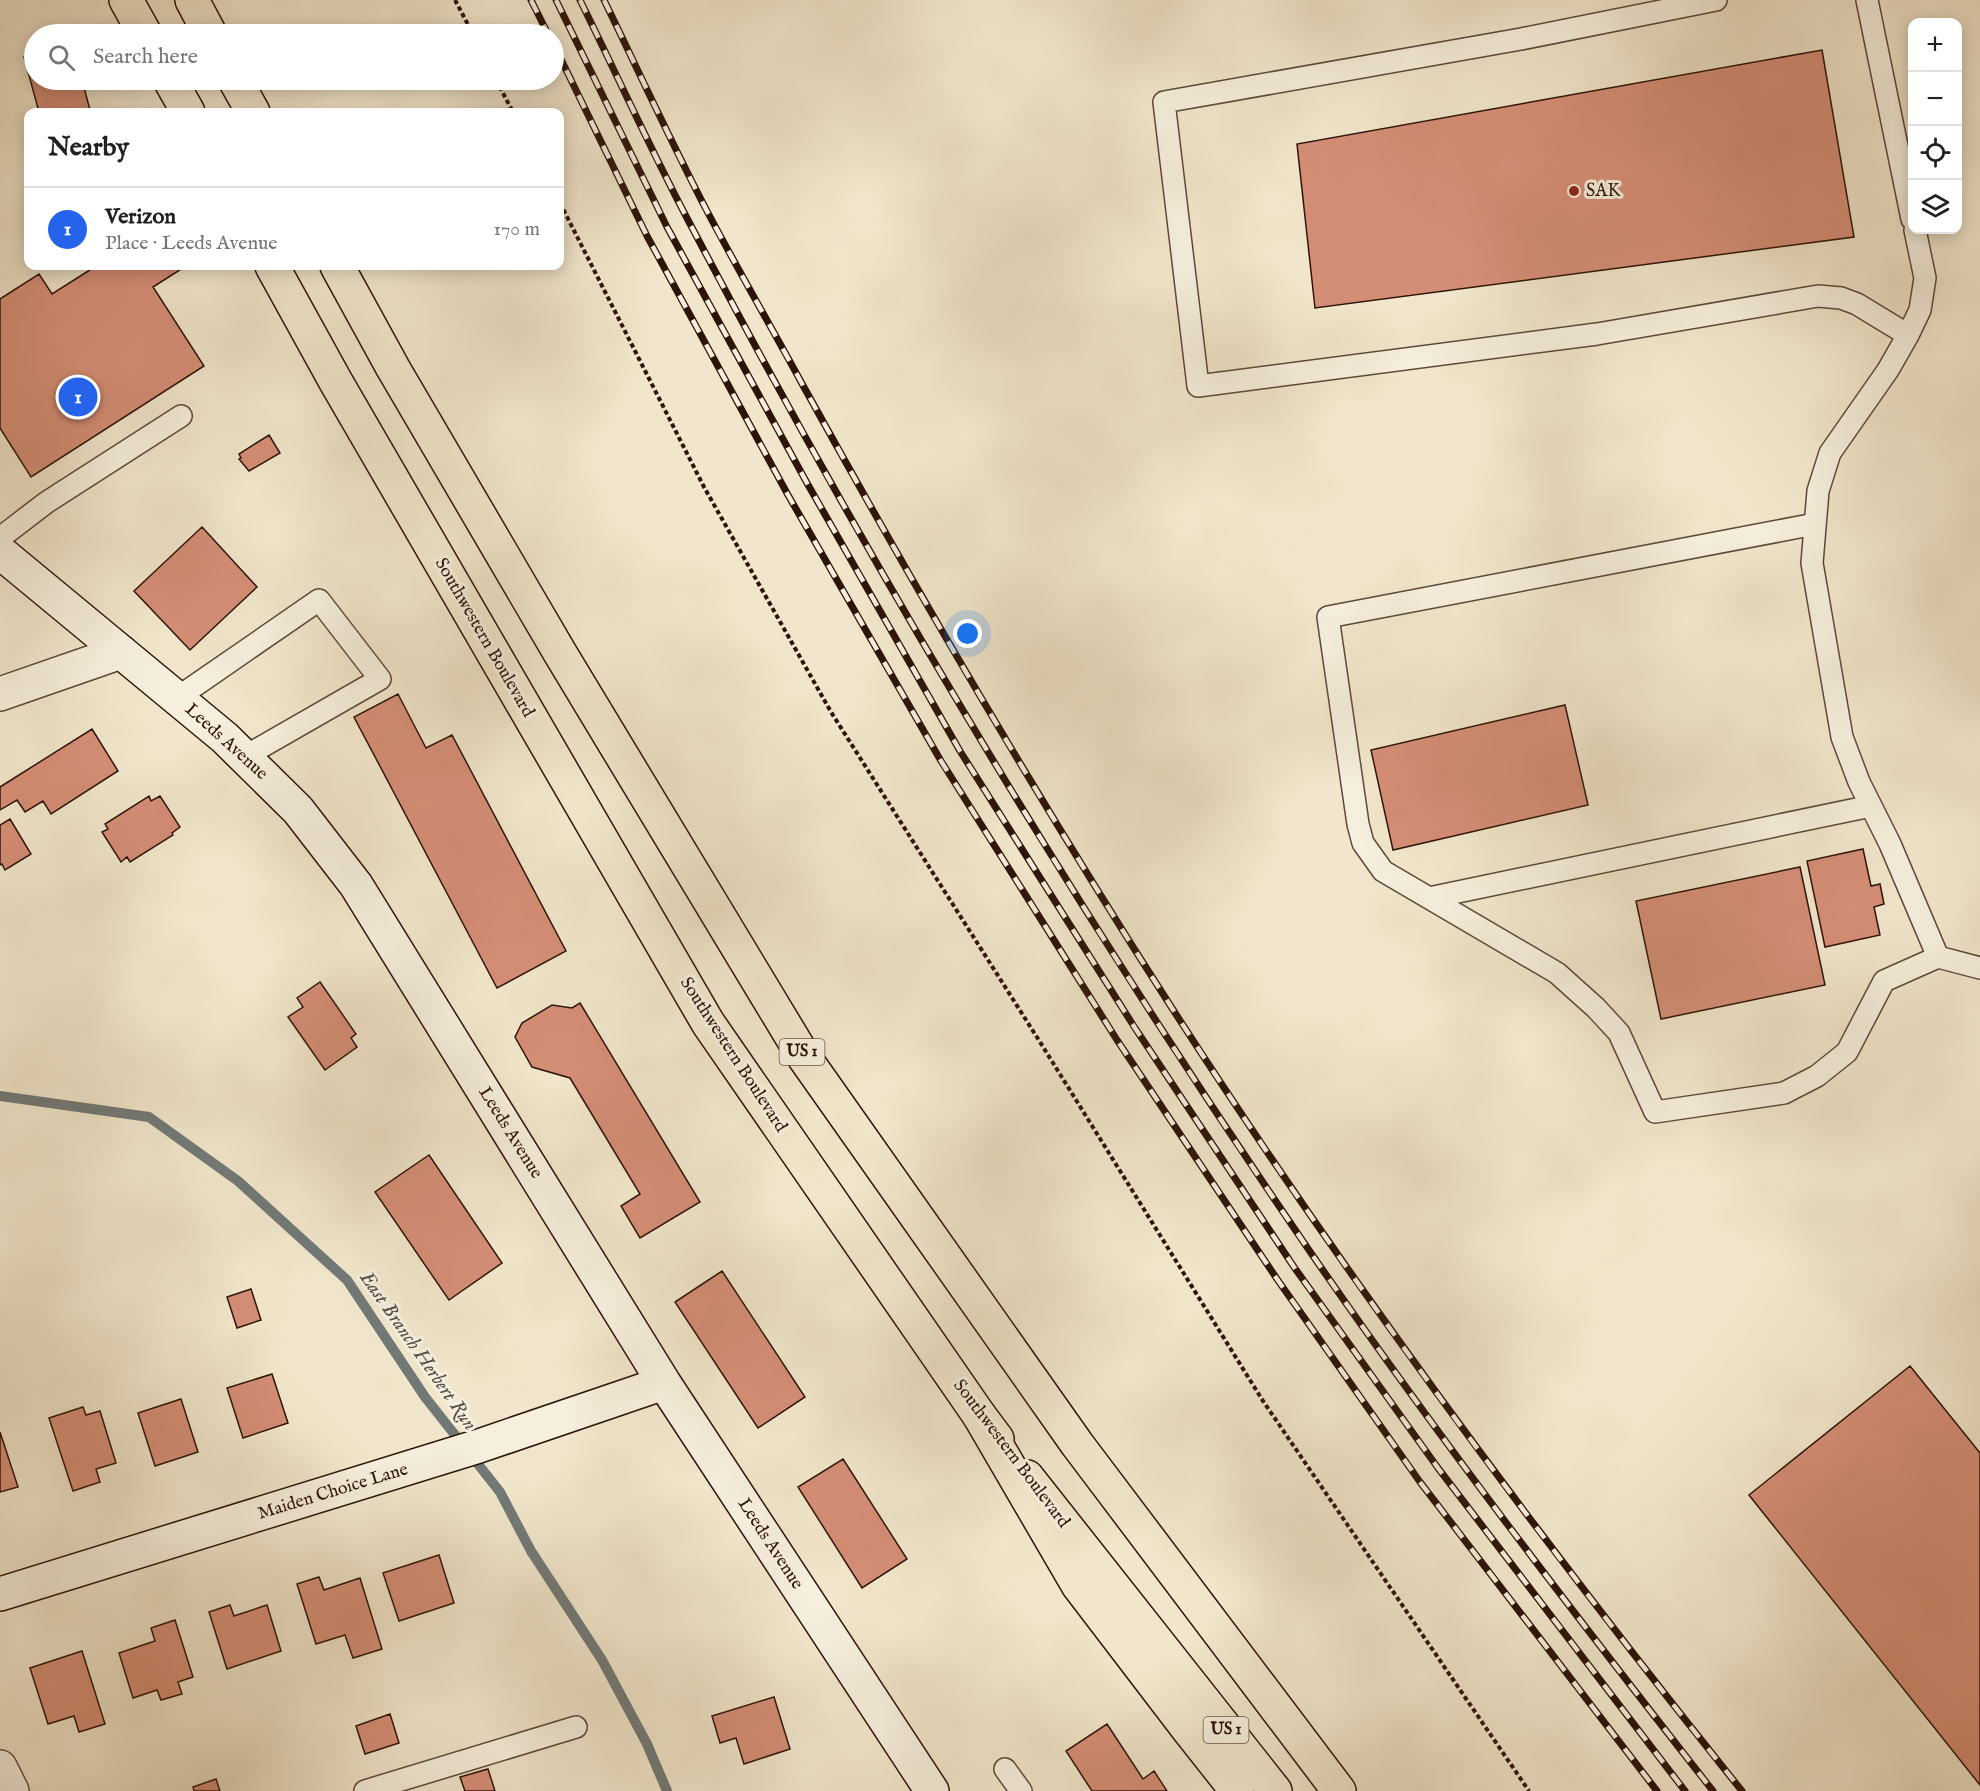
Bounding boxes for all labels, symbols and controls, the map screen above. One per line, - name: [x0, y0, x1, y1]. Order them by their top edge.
- map controls: [1908, 18, 1962, 234]
- button: +: [1908, 18, 1962, 72]
- search box: [24, 24, 564, 90]
- icon: search: [45, 41, 78, 74]
- text: Search here: [93, 43, 198, 71]
- button: −: [1908, 72, 1962, 126]
- button: locate: [1908, 126, 1962, 180]
- text: Nearby: [48, 131, 129, 164]
- place label: SAK: [1586, 180, 1621, 203]
- button: layers: [1908, 180, 1962, 234]
- marker: SAK: [1567, 184, 1581, 198]
- text: Verizon: [105, 203, 176, 231]
- text: 1: [64, 217, 71, 242]
- text: 170 m: [494, 217, 540, 242]
- text: Place · Leeds Avenue: [105, 231, 278, 256]
- pin: 1: [58, 374, 98, 420]
- street label: Southwestern Boulevard: [429, 554, 539, 722]
- your location: [953, 619, 982, 648]
- street label: Leeds Avenue: [180, 699, 272, 785]
- street label: Southwestern Boulevard: [674, 973, 792, 1137]
- road number: US 1: [780, 1039, 824, 1065]
- street label: Leeds Avenue: [473, 1083, 547, 1183]
- water label: East Branch Herbert Run: [353, 1266, 482, 1435]
- street label: Southwestern Boulevard: [948, 1375, 1075, 1533]
- street label: Maiden Choice Lane: [255, 1458, 411, 1526]
- street label: Leeds Avenue: [732, 1494, 808, 1594]
- road number: US 1: [1204, 1717, 1248, 1743]

